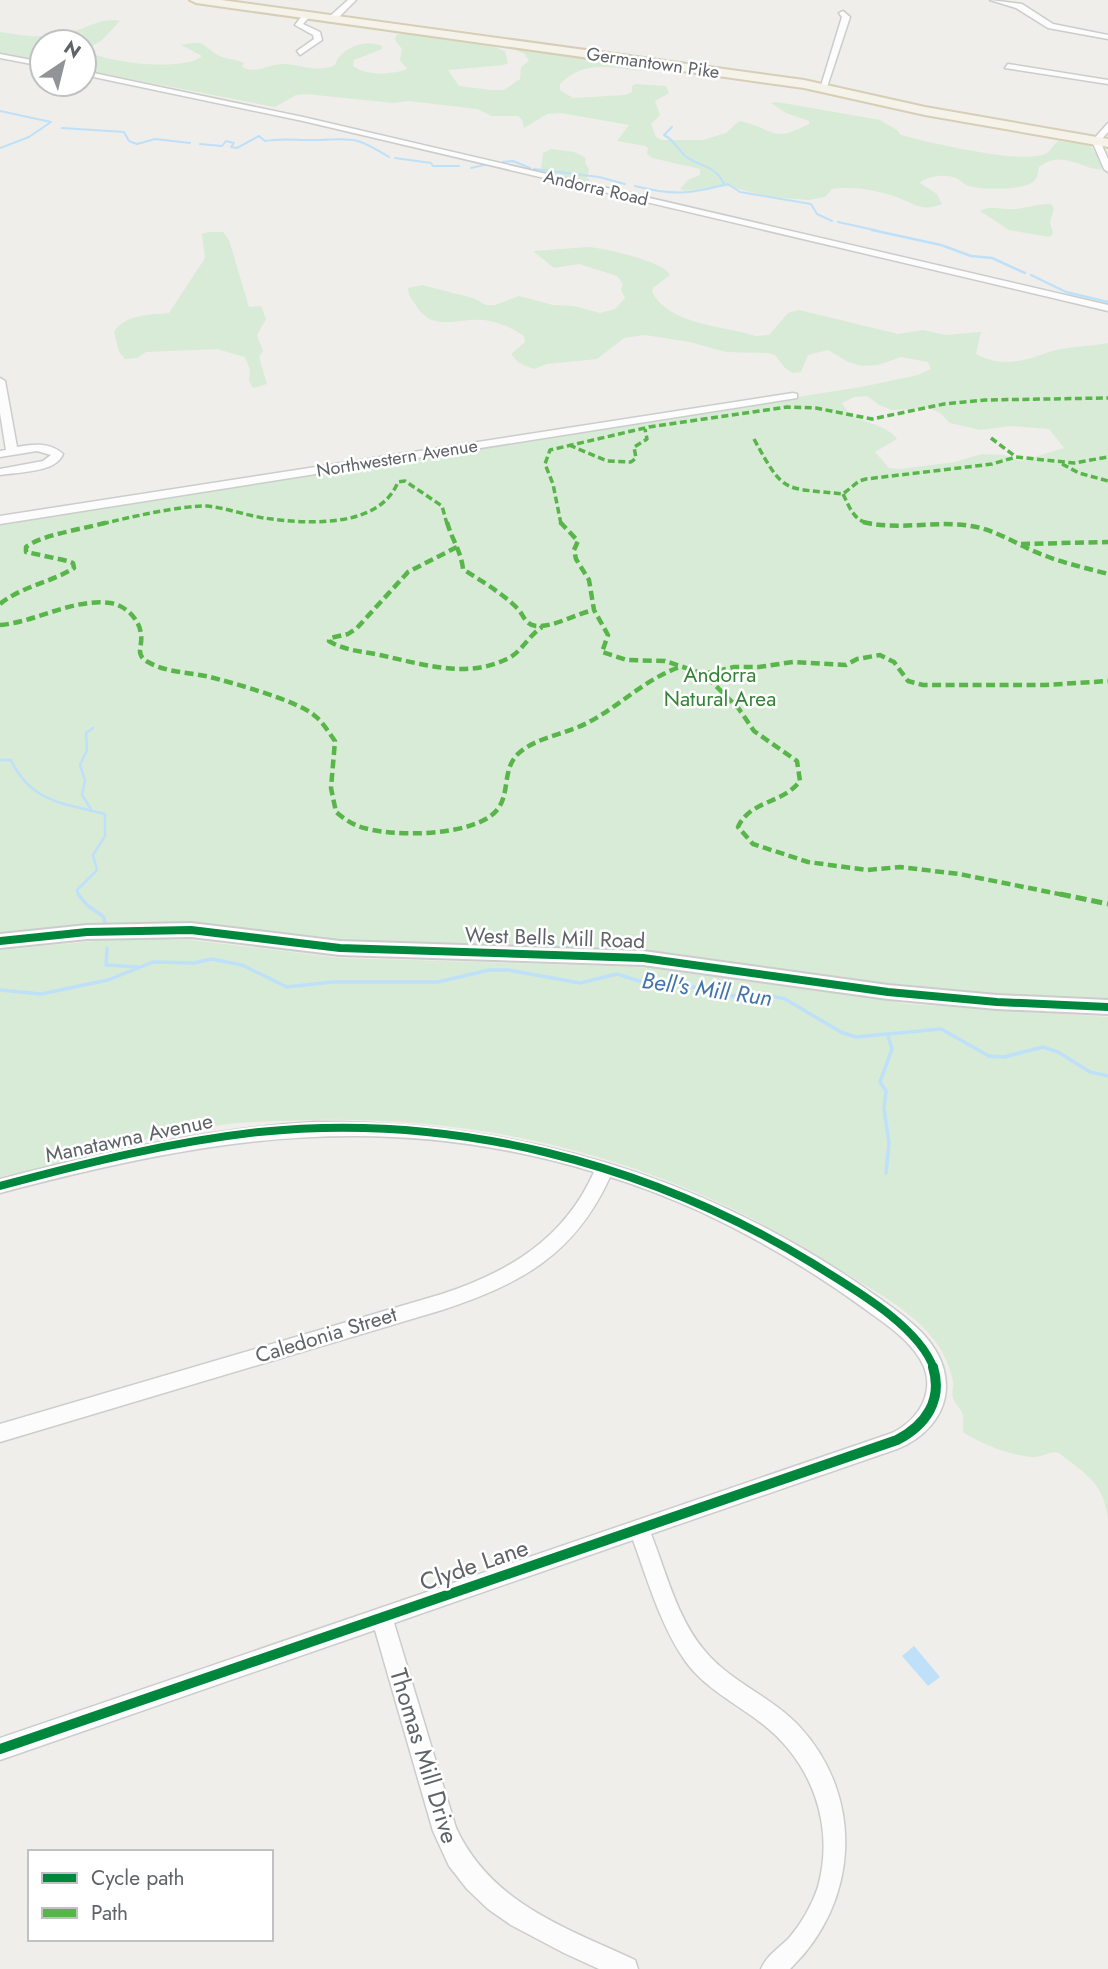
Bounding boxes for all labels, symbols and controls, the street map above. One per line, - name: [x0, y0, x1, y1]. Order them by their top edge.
- north arrow: [28, 28, 98, 98]
- text: N: [59, 34, 86, 65]
- street label: Germantown Pike: [585, 41, 721, 85]
- street label: Andorra Road: [541, 163, 651, 213]
- street label: Northwestern Avenue: [315, 432, 479, 484]
- park label: Andorra Natural Area: [664, 660, 776, 714]
- street label: West Bells Mill Road: [464, 920, 646, 956]
- water label: Bell's Mill Run: [640, 963, 774, 1015]
- street label: Manatawna Avenue: [43, 1106, 216, 1170]
- street label: Caledonia Street: [252, 1299, 400, 1371]
- street label: Clyde Lane: [415, 1530, 533, 1599]
- street label: Thomas Mill Drive: [381, 1664, 468, 1848]
- legend: [28, 1850, 273, 1941]
- text: Cycle path: [91, 1863, 184, 1893]
- text: Path: [91, 1898, 128, 1928]

